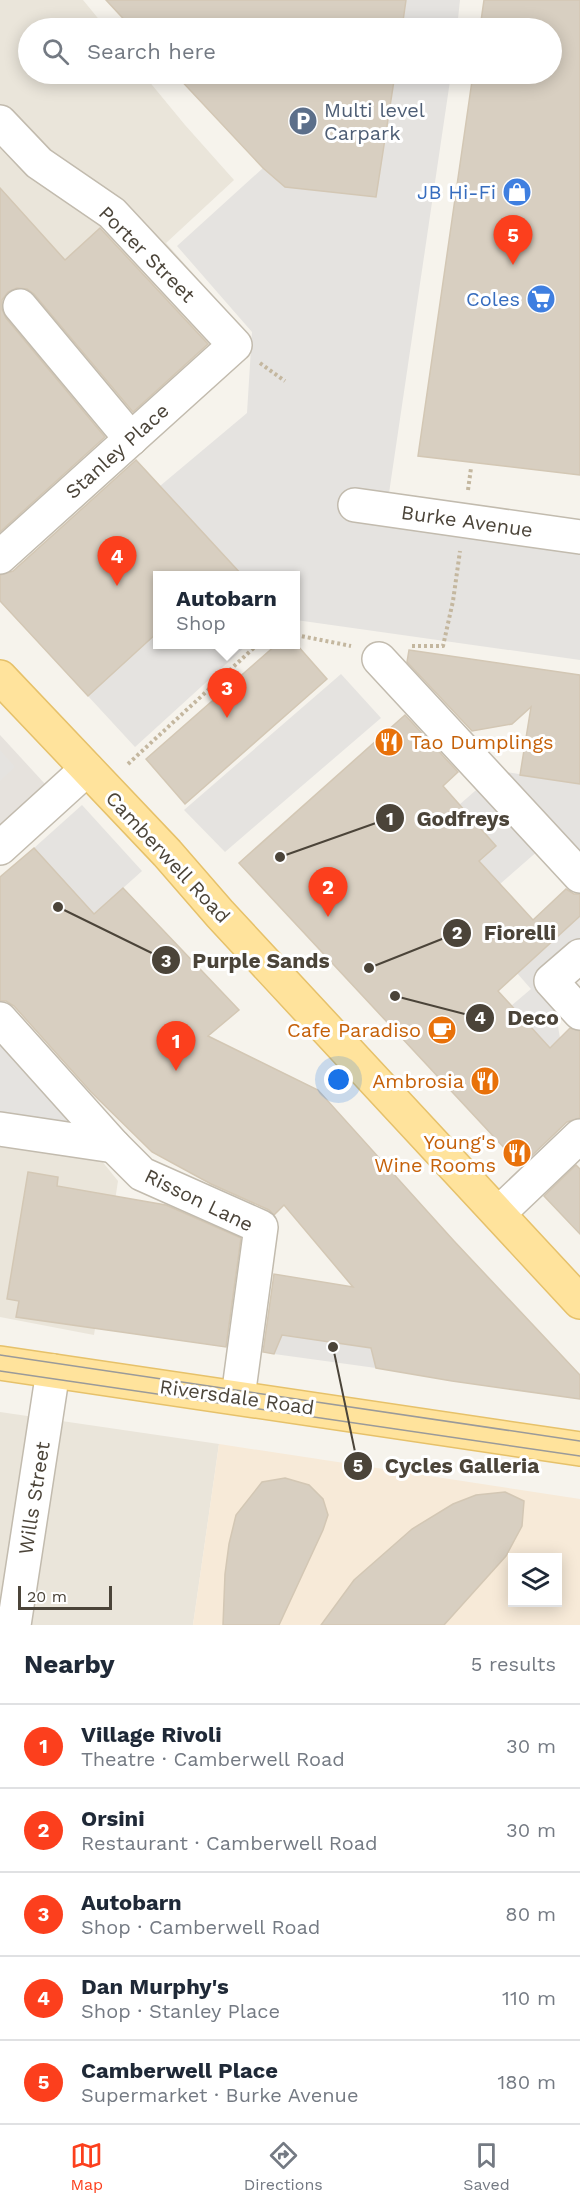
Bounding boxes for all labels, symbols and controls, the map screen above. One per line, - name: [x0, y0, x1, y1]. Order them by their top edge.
- search box: [18, 18, 562, 84]
- icon: search: [39, 35, 72, 68]
- text: Search here: [87, 39, 216, 64]
- place label: Multi level Carpark: [324, 98, 425, 145]
- parking icon: Multi level Carpark: [287, 105, 319, 137]
- shop icon: JB Hi-Fi: [501, 176, 533, 208]
- place label: JB Hi-Fi: [417, 180, 496, 204]
- street label: Porter Street: [94, 201, 201, 308]
- pin: 5: [494, 216, 532, 265]
- supermarket icon: Coles: [525, 283, 557, 315]
- place label: Coles: [466, 287, 520, 311]
- street label: Stanley Place: [60, 398, 174, 504]
- street label: Burke Avenue: [400, 500, 534, 542]
- pin: 4: [98, 536, 136, 586]
- popup: [153, 571, 300, 649]
- text: Autobarn: [176, 586, 277, 611]
- text: Shop: [176, 611, 226, 635]
- pin: 3: [208, 668, 246, 718]
- restaurant icon: Tao Dumplings: [373, 726, 405, 758]
- place label: Tao Dumplings: [410, 730, 554, 754]
- street label: Camberwell Road: [101, 786, 235, 928]
- callout: Godfreys: [375, 799, 522, 838]
- text: Godfreys: [416, 806, 510, 831]
- text: 1: [386, 808, 394, 829]
- pin: 2: [308, 868, 348, 917]
- callout: Fiorelli: [442, 913, 568, 952]
- text: Fiorelli: [484, 920, 556, 945]
- text: 2: [452, 922, 462, 943]
- callout: Purple Sands: [151, 941, 342, 980]
- text: Purple Sands: [192, 948, 330, 973]
- text: 3: [161, 950, 171, 971]
- callout: Deco: [465, 999, 571, 1038]
- text: Deco: [507, 1005, 559, 1030]
- text: 4: [474, 1007, 486, 1028]
- cafe icon: Cafe Paradiso: [426, 1014, 458, 1046]
- place label: Cafe Paradiso: [287, 1018, 421, 1042]
- pin: 1: [156, 1022, 195, 1071]
- your location: [324, 1065, 353, 1094]
- restaurant icon: Ambrosia: [469, 1065, 501, 1097]
- place label: Ambrosia: [372, 1069, 464, 1093]
- place label: Young's Wine Rooms: [374, 1130, 496, 1177]
- restaurant icon: Young's Wine Rooms: [501, 1137, 533, 1169]
- street label: Risson Lane: [141, 1163, 257, 1237]
- street label: Riversdale Road: [158, 1374, 316, 1420]
- street label: Wills Street: [13, 1439, 55, 1556]
- callout: Cycles Galleria: [343, 1446, 552, 1485]
- text: Cycles Galleria: [385, 1453, 540, 1478]
- text: 5: [353, 1455, 363, 1476]
- map controls: [508, 1553, 562, 1607]
- button: layers: [508, 1553, 562, 1607]
- scale bar: [18, 1583, 112, 1610]
- text: 20 m: [27, 1587, 67, 1606]
- text: Nearby: [24, 1649, 115, 1679]
- text: 5 results: [471, 1652, 556, 1676]
- text: Village Rivoli: [81, 1722, 222, 1747]
- text: 1: [39, 1734, 48, 1758]
- text: 30 m: [506, 1734, 556, 1758]
- text: Theatre · Camberwell Road: [81, 1747, 345, 1771]
- text: Orsini: [81, 1806, 145, 1831]
- text: 2: [38, 1818, 49, 1842]
- text: 30 m: [506, 1818, 556, 1842]
- text: Restaurant · Camberwell Road: [81, 1831, 378, 1855]
- text: Autobarn: [81, 1890, 182, 1915]
- text: 3: [38, 1902, 49, 1926]
- text: 80 m: [505, 1902, 556, 1926]
- text: Shop · Camberwell Road: [81, 1915, 320, 1939]
- text: Dan Murphy's: [81, 1974, 229, 1999]
- text: 4: [37, 1986, 50, 2010]
- text: 110 m: [502, 1986, 556, 2010]
- text: Shop · Stanley Place: [81, 1999, 280, 2023]
- text: Camberwell Place: [81, 2058, 278, 2083]
- text: 5: [38, 2070, 49, 2094]
- text: 180 m: [498, 2070, 556, 2094]
- text: Supermarket · Burke Avenue: [81, 2083, 358, 2107]
- tab: Map: [70, 2139, 103, 2194]
- tab: Directions: [244, 2139, 323, 2194]
- tab: Saved: [463, 2139, 510, 2194]

